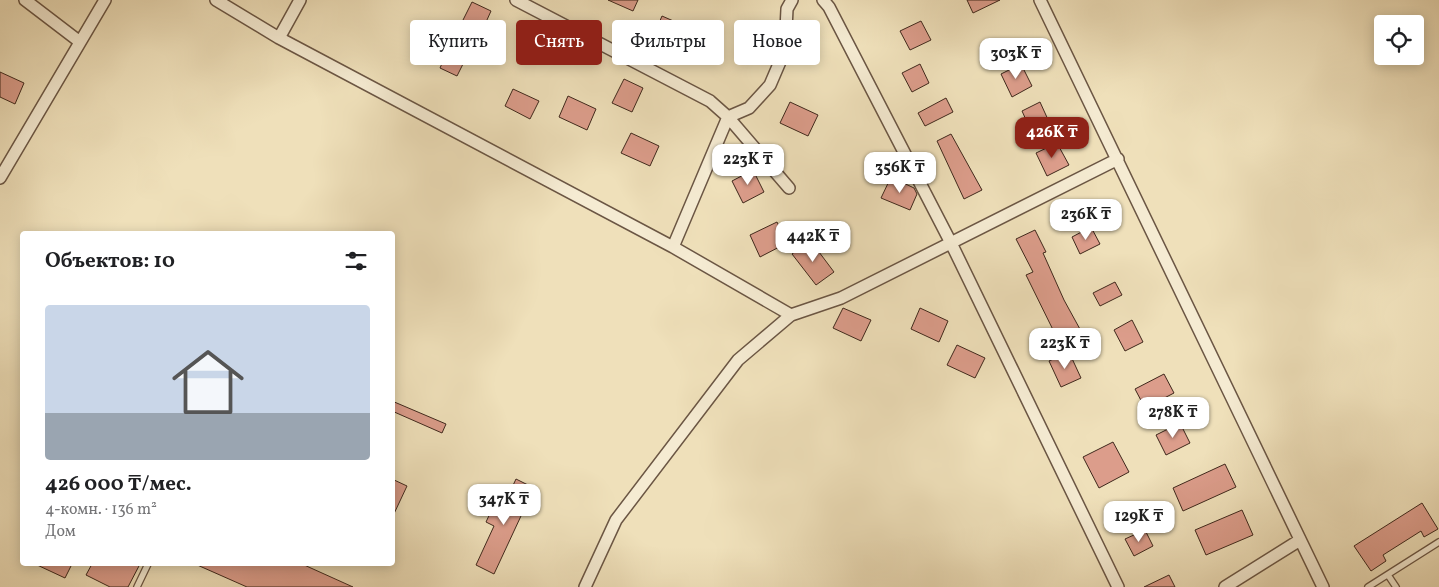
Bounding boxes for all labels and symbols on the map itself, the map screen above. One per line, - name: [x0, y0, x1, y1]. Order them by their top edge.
- pin: 303K ₸: [975, 38, 1057, 80]
- pin: 426K ₸: [1011, 116, 1093, 159]
- pin: 223K ₸: [707, 144, 789, 186]
- pin: 356K ₸: [859, 152, 941, 194]
- pin: 236K ₸: [1045, 198, 1127, 241]
- pin: 442K ₸: [772, 220, 854, 263]
- pin: 223K ₸: [1024, 328, 1106, 370]
- pin: 278K ₸: [1132, 396, 1214, 439]
- pin: 347K ₸: [463, 484, 545, 526]
- pin: 129K ₸: [1098, 500, 1180, 543]

